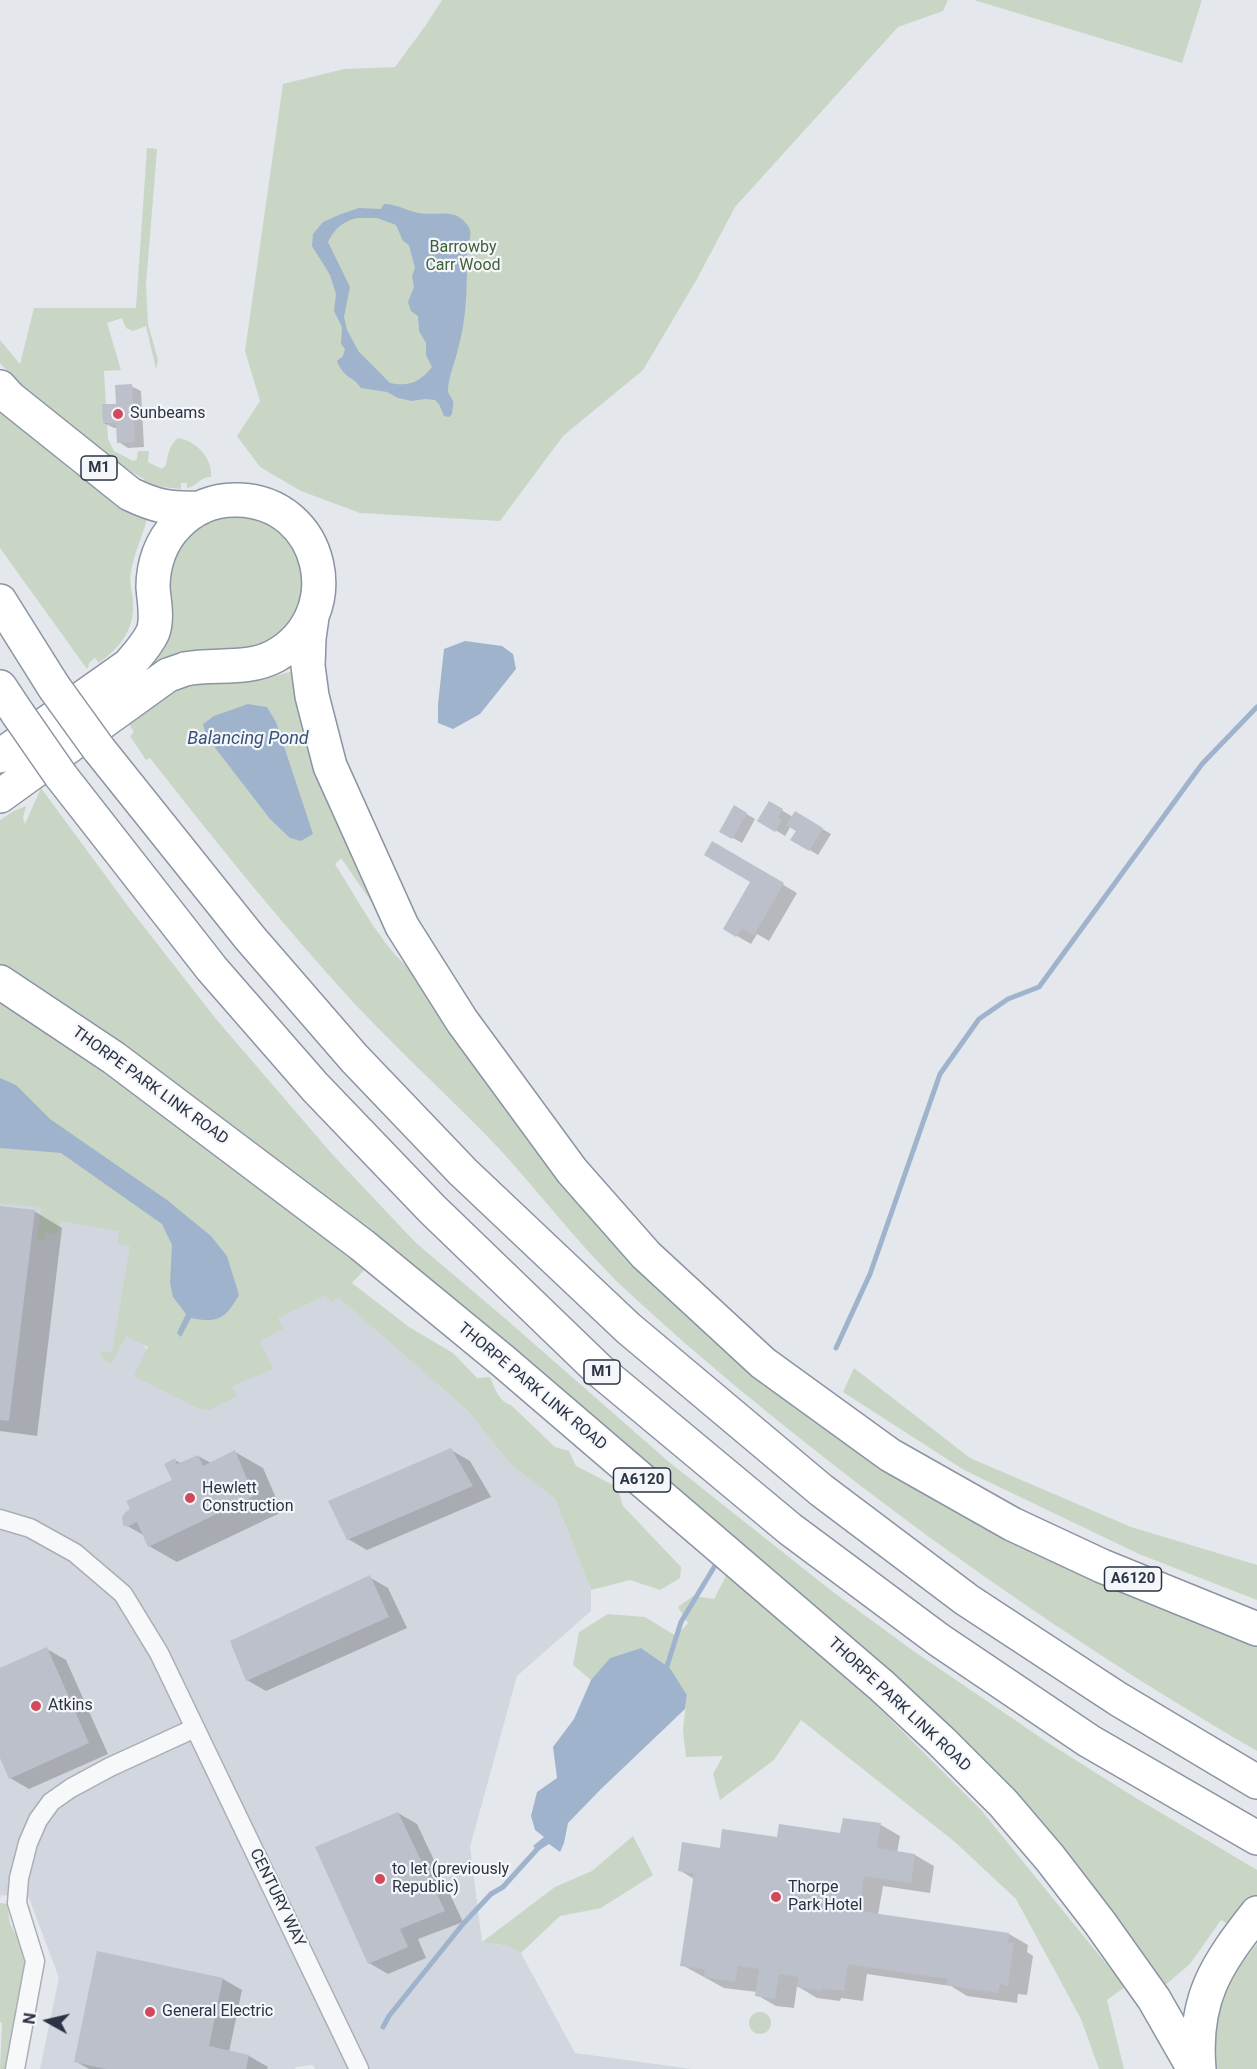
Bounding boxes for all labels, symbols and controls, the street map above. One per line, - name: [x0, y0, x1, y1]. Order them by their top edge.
- park label: Barrowby Carr Wood: [425, 238, 501, 276]
- place label: Sunbeams: [130, 404, 206, 424]
- marker: Sunbeams: [111, 407, 125, 421]
- road number: M1: [81, 456, 117, 480]
- water label: Balancing Pond: [187, 728, 309, 750]
- street label: THORPE PARK LINK ROAD: [68, 1023, 232, 1149]
- street label: THORPE PARK LINK ROAD: [454, 1319, 610, 1455]
- road number: M1: [584, 1360, 620, 1384]
- road number: A6120: [614, 1468, 670, 1492]
- place label: Hewlett Construction: [202, 1479, 294, 1517]
- marker: Hewlett Construction: [183, 1491, 197, 1505]
- road number: A6120: [1104, 1567, 1162, 1591]
- street label: THORPE PARK LINK ROAD: [824, 1634, 974, 1776]
- place label: Atkins: [48, 1696, 93, 1716]
- marker: Atkins: [29, 1699, 43, 1713]
- street label: CENTURY WAY: [245, 1846, 309, 1950]
- place label: to let (previously Republic): [392, 1860, 509, 1898]
- marker: to let (previously Republic): [373, 1872, 387, 1886]
- place label: Thorpe Park Hotel: [788, 1878, 862, 1916]
- marker: Thorpe Park Hotel: [769, 1890, 783, 1904]
- north arrow: [18, 1991, 78, 2051]
- place label: General Electric: [162, 2002, 273, 2022]
- marker: General Electric: [143, 2005, 157, 2019]
- text: N: [19, 2012, 40, 2025]

